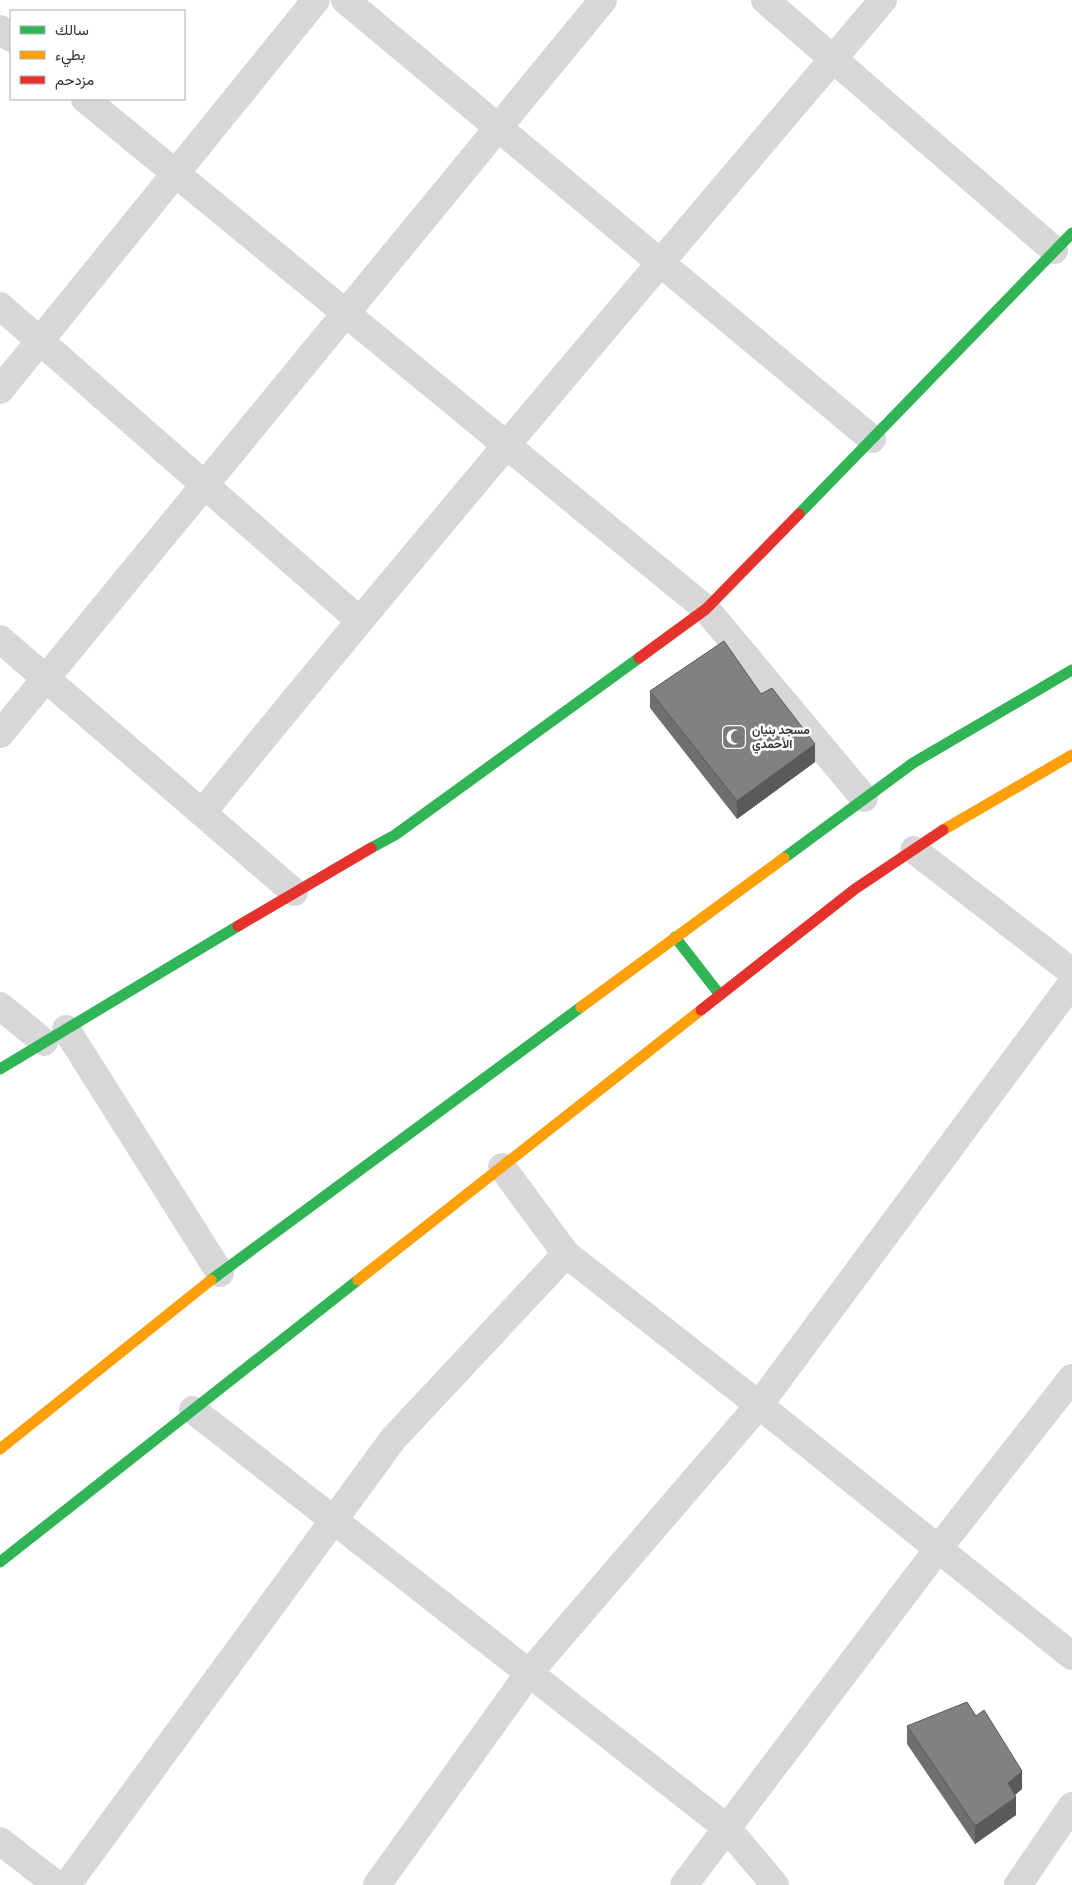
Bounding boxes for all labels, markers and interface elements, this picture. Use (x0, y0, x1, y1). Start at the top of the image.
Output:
legend (10, 10, 185, 100)
text: سالك (55, 20, 89, 40)
text: بطيء (55, 45, 85, 68)
text: مزدحم (55, 70, 94, 90)
place label: مسجد بنيان الأحمدي (752, 722, 810, 754)
mosque icon: مسجد بنيان الأحمدي (721, 724, 747, 750)

